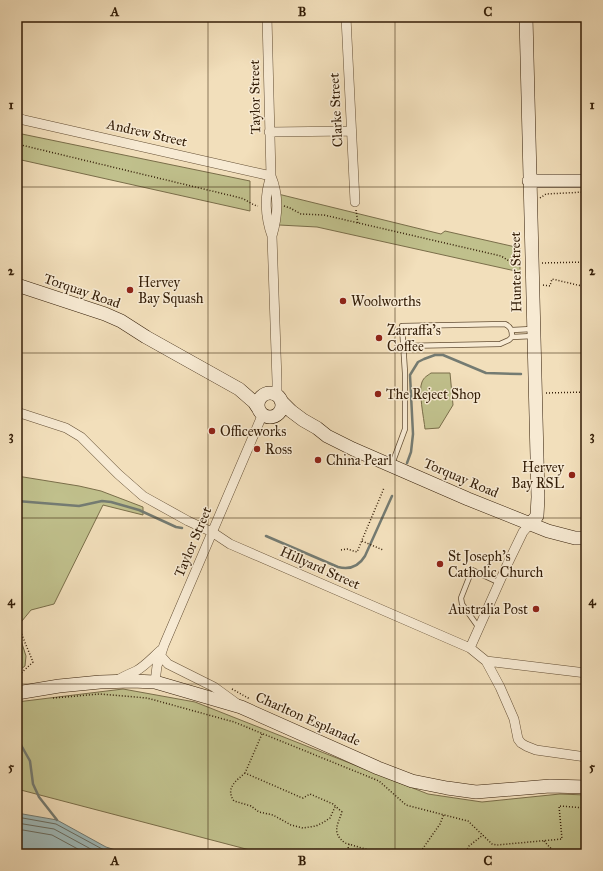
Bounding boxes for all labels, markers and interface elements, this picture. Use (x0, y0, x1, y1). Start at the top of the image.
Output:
text: A (110, 4, 120, 20)
text: B (298, 4, 307, 20)
text: C (484, 4, 493, 20)
street label: Taylor Street (246, 59, 264, 135)
street label: Clarke Street (326, 72, 346, 148)
text: 1 (8, 97, 14, 113)
text: 1 (589, 97, 595, 113)
street label: Andrew Street (104, 115, 189, 151)
street label: Hunter Street (507, 231, 525, 313)
text: 2 (8, 263, 15, 279)
text: 2 (589, 263, 596, 279)
street label: Torquay Road (41, 270, 123, 313)
place label: Hervey Bay Squash (138, 274, 204, 308)
marker: Hervey Bay Squash (125, 285, 135, 295)
place label: Woolworths (351, 293, 421, 310)
marker: Woolworths (338, 296, 348, 306)
place label: Zarraffa's Coffee (387, 322, 441, 355)
marker: Zarraffa's Coffee (374, 333, 384, 343)
place label: The Reject Shop (386, 386, 481, 403)
marker: The Reject Shop (373, 389, 383, 399)
place label: Officeworks (220, 423, 286, 440)
marker: Officeworks (207, 426, 217, 436)
text: 3 (8, 428, 14, 444)
text: 3 (589, 428, 595, 444)
place label: Ross (265, 441, 292, 458)
marker: Ross (252, 444, 262, 454)
place label: China Pearl (326, 452, 392, 469)
marker: China Pearl (313, 455, 323, 465)
street label: Torquay Road (420, 455, 501, 502)
place label: Hervey Bay RSL (511, 459, 565, 492)
marker: Hervey Bay RSL (567, 470, 577, 480)
street label: Taylor Street (171, 504, 215, 580)
street label: Hillyard Street (277, 543, 363, 593)
place label: St Joseph's Catholic Church (448, 548, 544, 581)
marker: St Joseph's Catholic Church (435, 559, 445, 569)
text: 4 (7, 593, 15, 609)
text: 4 (588, 593, 596, 609)
place label: Australia Post (448, 601, 528, 618)
marker: Australia Post (531, 604, 541, 614)
street label: Charlton Esplanade (253, 688, 363, 750)
text: 5 (8, 759, 15, 775)
text: 5 (589, 759, 596, 775)
text: A (110, 853, 120, 869)
text: B (298, 853, 307, 869)
text: C (484, 853, 493, 869)

